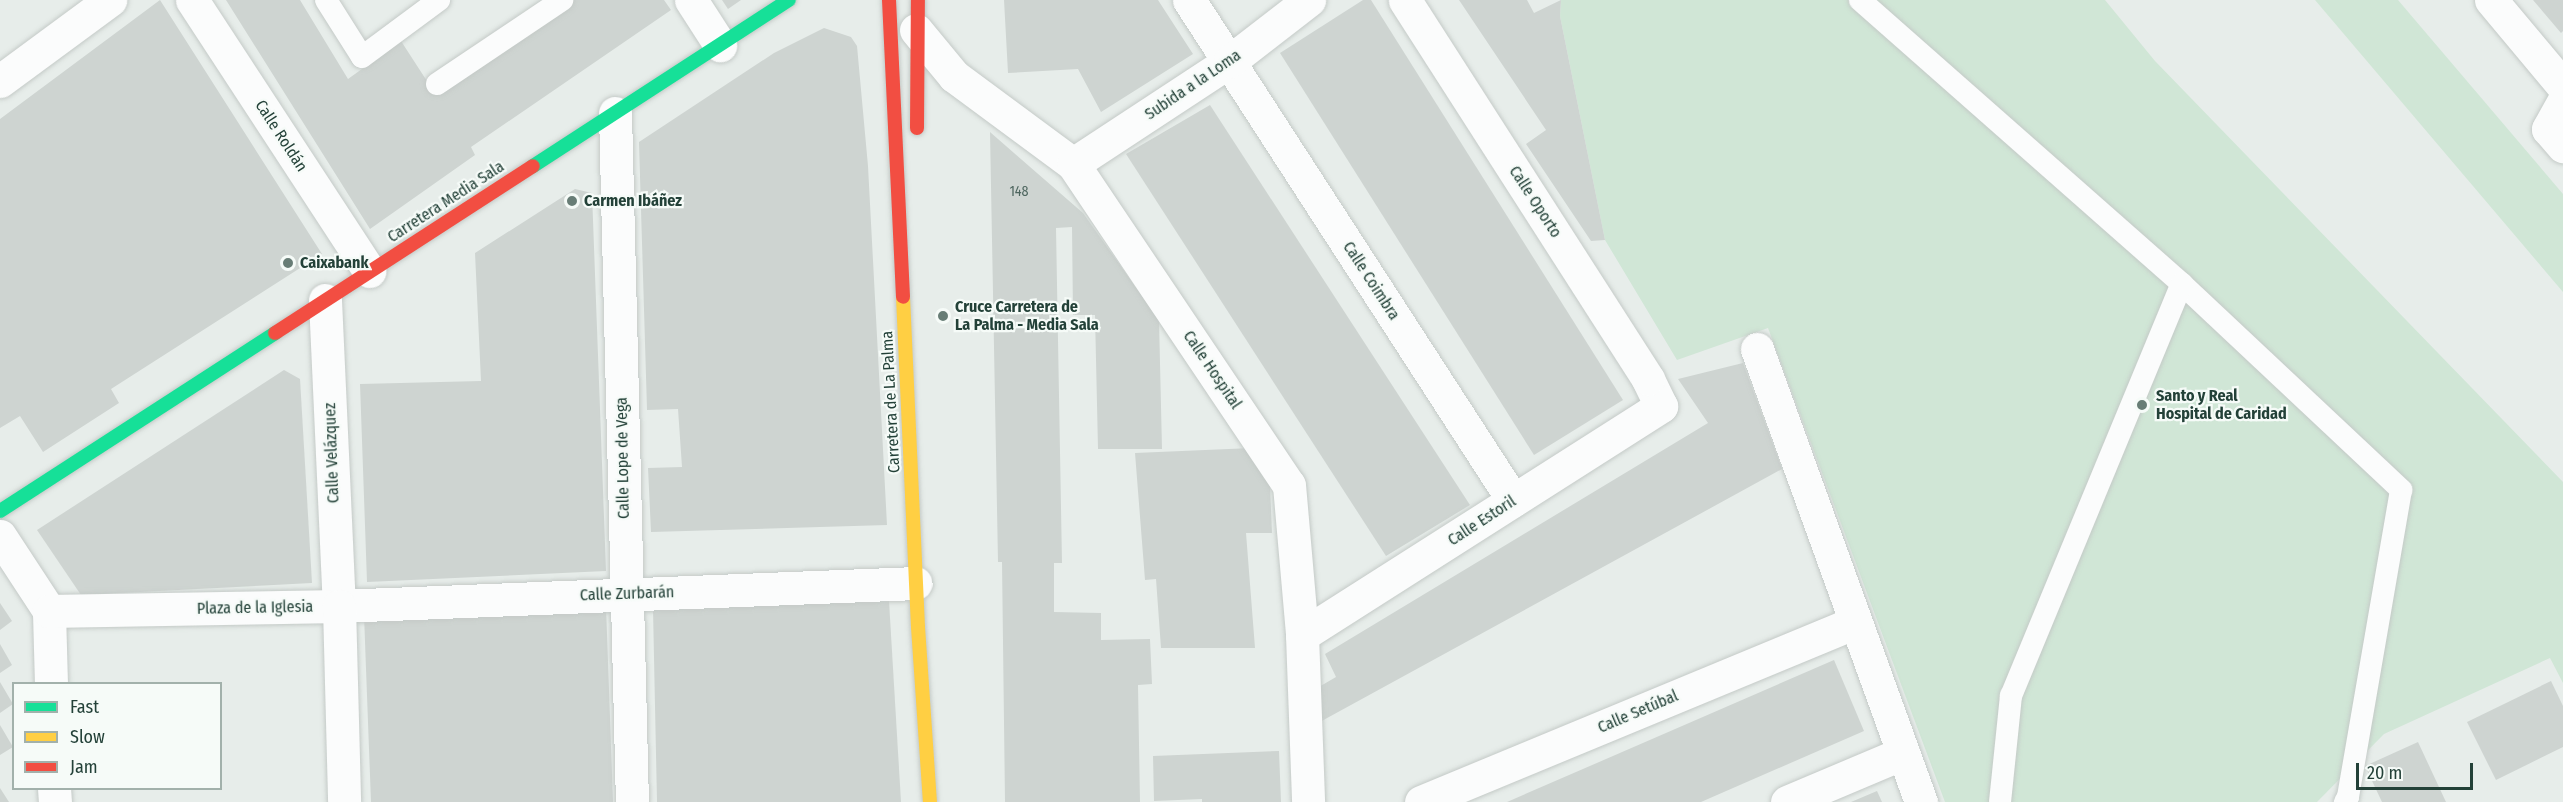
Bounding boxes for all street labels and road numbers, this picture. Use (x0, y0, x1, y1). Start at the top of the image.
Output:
street label: Subida a la Loma (1141, 46, 1245, 124)
street label: Calle Roldán (251, 97, 311, 175)
street label: Carretera Media Sala (384, 157, 508, 247)
street label: Calle Oporto (1505, 163, 1565, 241)
street label: Calle Coimbra (1339, 238, 1403, 324)
street label: Calle Hospital (1179, 327, 1245, 413)
street label: Carretera de La Palma (878, 330, 904, 474)
street label: Calle Lope de Vega (612, 397, 634, 519)
street label: Calle Velázquez (321, 402, 343, 504)
street label: Calle Estoril (1444, 492, 1520, 550)
street label: Calle Zurbarán (579, 583, 675, 605)
street label: Plaza de la Iglesia (197, 597, 313, 619)
street label: Calle Setúbal (1595, 686, 1681, 738)

